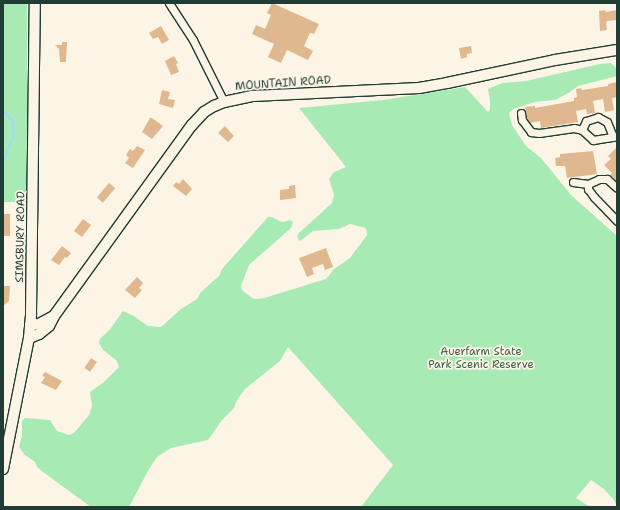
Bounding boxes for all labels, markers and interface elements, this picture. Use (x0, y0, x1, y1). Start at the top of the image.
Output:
street label: MOUNTAIN ROAD (235, 74, 331, 94)
street label: SIMSBURY ROAD (14, 191, 28, 283)
park label: Auerfarm State Park Scenic Reserve (428, 346, 534, 372)

